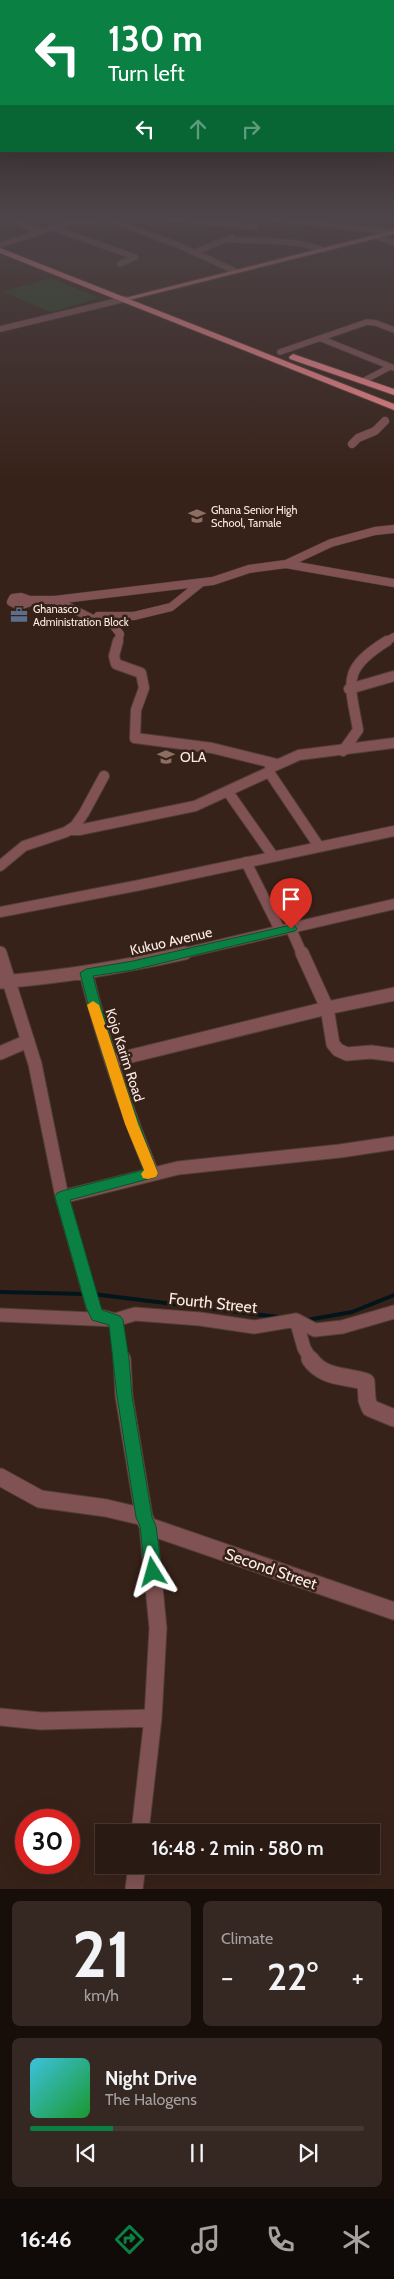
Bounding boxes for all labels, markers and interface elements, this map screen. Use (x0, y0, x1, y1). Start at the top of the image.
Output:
text: 130 m (108, 17, 203, 60)
icon: left (25, 20, 90, 85)
text: Turn left (108, 60, 185, 87)
icon: left (131, 115, 159, 143)
icon: ahead (184, 115, 212, 143)
icon: right (237, 115, 265, 143)
place label: Ghana Senior High School, Tamale (211, 503, 297, 530)
school or university icon: Ghana Senior High School, Tamale (187, 506, 207, 526)
place label: Ghanasco Administration Block (33, 602, 129, 629)
office icon: Ghanasco Administration Block (9, 605, 29, 625)
school or university icon: OLA (156, 747, 176, 767)
place label: OLA (180, 748, 207, 766)
pin (270, 878, 312, 929)
icon: arrive (277, 885, 305, 913)
street label: Kukuo Avenue (128, 923, 214, 959)
street label: Kojo Karim Road (101, 1006, 149, 1104)
street label: Fourth Street (168, 1289, 259, 1317)
street label: Second Street (223, 1544, 320, 1594)
position arrow (126, 1545, 178, 1597)
speed limit sign: 30 (15, 1809, 80, 1874)
text: 16:48 · 2 min · 580 m (151, 1837, 324, 1860)
text: 21 (72, 1914, 131, 1993)
text: Climate (221, 1929, 273, 1948)
text: 22° (267, 1953, 318, 2000)
text: − (221, 1960, 233, 1994)
text: + (352, 1960, 364, 1994)
text: km/h (84, 1986, 119, 2005)
text: Night Drive (105, 2067, 197, 2090)
text: The Halogens (105, 2090, 197, 2109)
icon: previous (72, 2139, 100, 2167)
icon: pause (183, 2139, 211, 2167)
icon: next (294, 2139, 322, 2167)
icon: directions (112, 2222, 147, 2257)
icon: music (188, 2222, 223, 2257)
icon: phone (263, 2222, 298, 2257)
icon: climate (339, 2222, 374, 2257)
text: 16:46 (20, 2226, 72, 2253)

